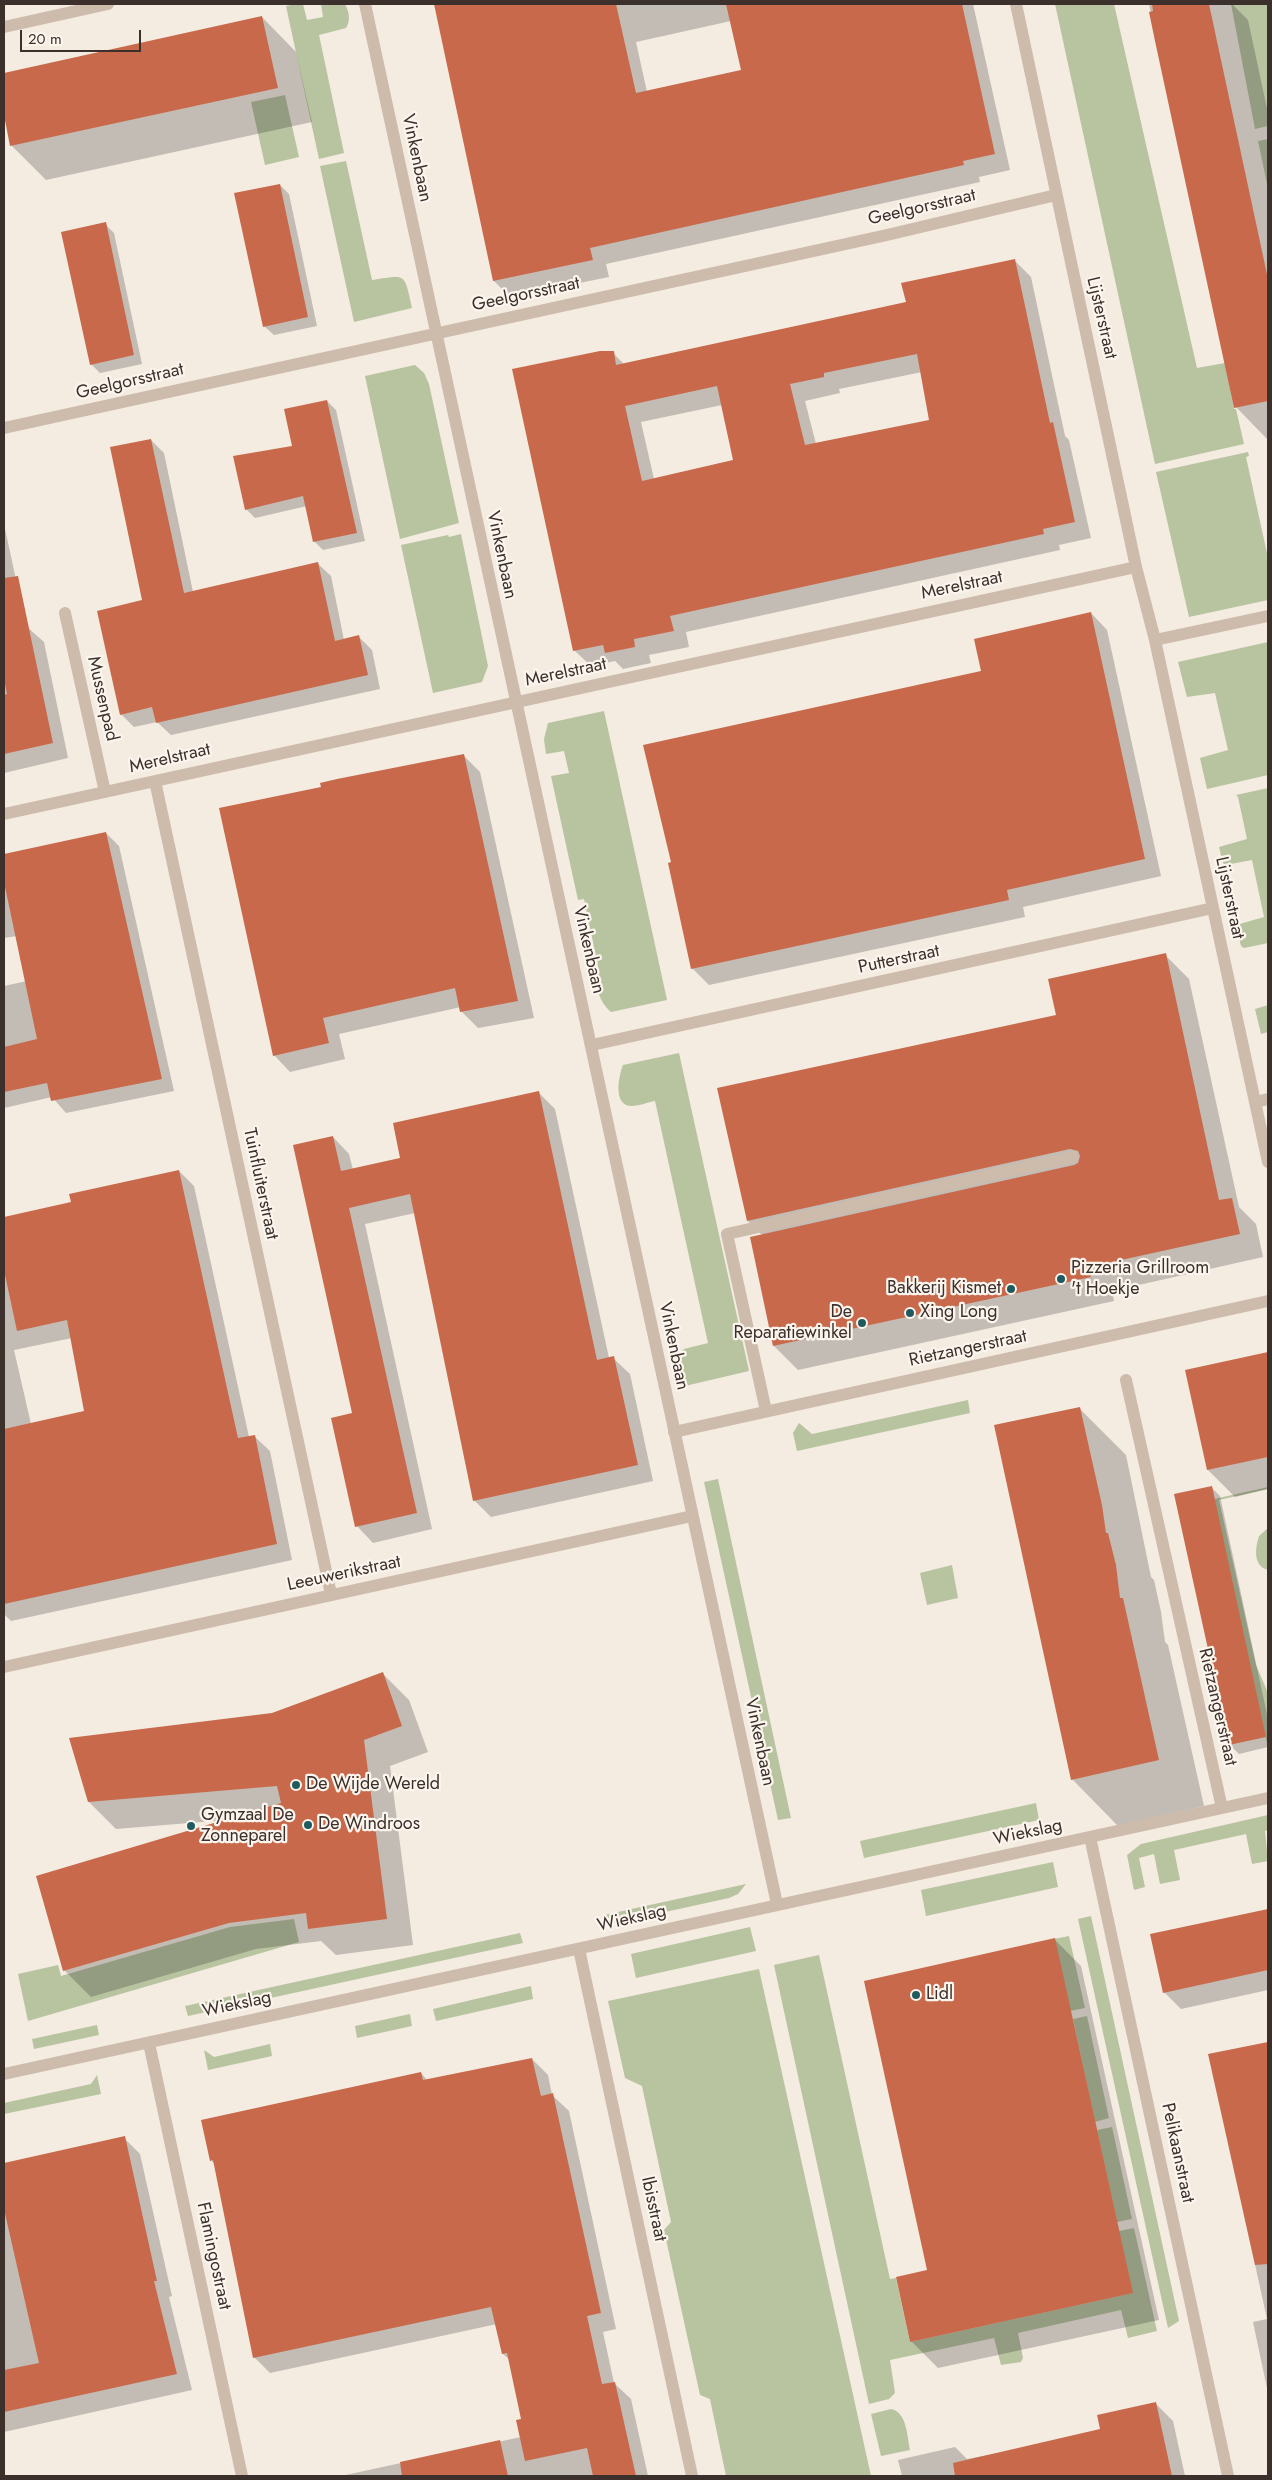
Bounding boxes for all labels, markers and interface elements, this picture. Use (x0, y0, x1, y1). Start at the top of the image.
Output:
scale bar (22, 20, 144, 52)
text: 20 m (28, 28, 62, 50)
street label: Vinkenbaan (396, 112, 436, 204)
street label: Geelgorsstraat (866, 185, 978, 231)
street label: Geelgorsstraat (470, 273, 582, 317)
street label: Lijsterstraat (1081, 275, 1121, 361)
street label: Geelgorsstraat (74, 359, 186, 405)
street label: Vinkenbaan (481, 509, 521, 601)
street label: Merelstraat (919, 567, 1005, 605)
street label: Mussenpad (82, 654, 122, 744)
street label: Merelstraat (523, 654, 609, 692)
street label: Merelstraat (127, 739, 213, 779)
street label: Lijsterstraat (1210, 855, 1248, 941)
street label: Vinkenbaan (567, 904, 609, 996)
street label: Putterstraat (856, 941, 942, 979)
street label: Tuinfluiterstraat (238, 1126, 282, 1242)
place label: Pizzeria Grillroom 't Hoekje (1071, 1258, 1209, 1300)
marker: Pizzeria Grillroom 't Hoekje (1055, 1273, 1067, 1285)
place label: Bakkerij Kismet (887, 1278, 1001, 1300)
marker: Bakkerij Kismet (1005, 1283, 1017, 1295)
street label: Vinkenbaan (653, 1300, 693, 1392)
place label: De Reparatiewinkel (733, 1302, 852, 1345)
place label: Xing Long (920, 1302, 997, 1324)
marker: Xing Long (904, 1307, 916, 1319)
marker: De Reparatiewinkel (856, 1317, 868, 1329)
street label: Rietzangerstraat (907, 1326, 1029, 1372)
street label: Leeuwerikstraat (285, 1551, 403, 1597)
street label: Rietzangerstraat (1193, 1646, 1241, 1768)
street label: Vinkenbaan (739, 1696, 779, 1788)
place label: De Wijde Wereld (306, 1774, 440, 1796)
marker: De Wijde Wereld (290, 1779, 302, 1791)
place label: Gymzaal De Zonneparel (201, 1805, 294, 1848)
place label: De Windroos (318, 1814, 420, 1836)
street label: Wiekslag (992, 1815, 1064, 1851)
marker: De Windroos (302, 1819, 314, 1831)
marker: Gymzaal De Zonneparel (185, 1820, 197, 1832)
street label: Wiekslag (595, 1901, 669, 1937)
place label: Lidl (926, 1984, 953, 2006)
street label: Wiekslag (201, 1987, 273, 2023)
marker: Lidl (910, 1989, 922, 2001)
street label: Pelikaanstraat (1156, 2101, 1198, 2205)
street label: Ibisstraat (636, 2174, 670, 2244)
street label: Flamingostraat (191, 2200, 235, 2312)

